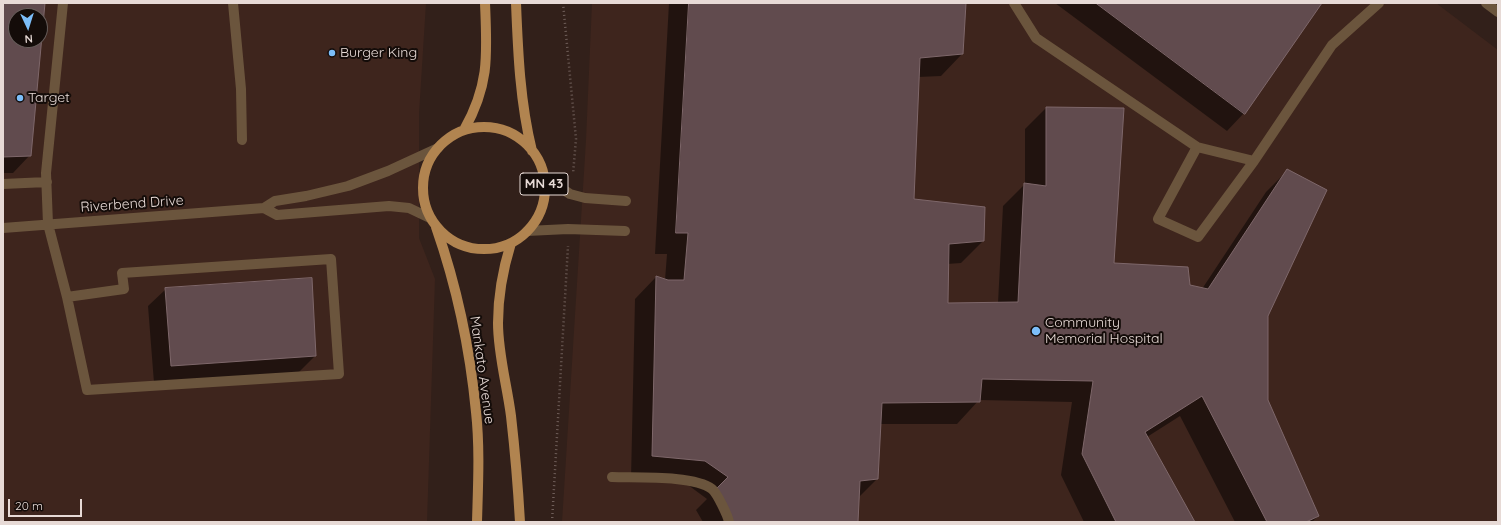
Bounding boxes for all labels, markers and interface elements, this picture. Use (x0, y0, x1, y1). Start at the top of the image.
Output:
north arrow (8, 8, 48, 48)
text: N (24, 32, 33, 46)
place label: Burger King (340, 45, 417, 61)
marker: Burger King (327, 48, 337, 58)
place label: Target (28, 90, 70, 106)
marker: Target (15, 93, 25, 103)
road number: MN 43 (520, 173, 568, 195)
street label: Riverbend Drive (80, 192, 184, 216)
street label: Mankato Avenue (466, 315, 498, 425)
place label: Community Memorial Hospital (1045, 315, 1163, 348)
marker: Community Memorial Hospital (1030, 325, 1042, 337)
scale bar (10, 491, 84, 517)
text: 20 m (15, 498, 43, 513)

